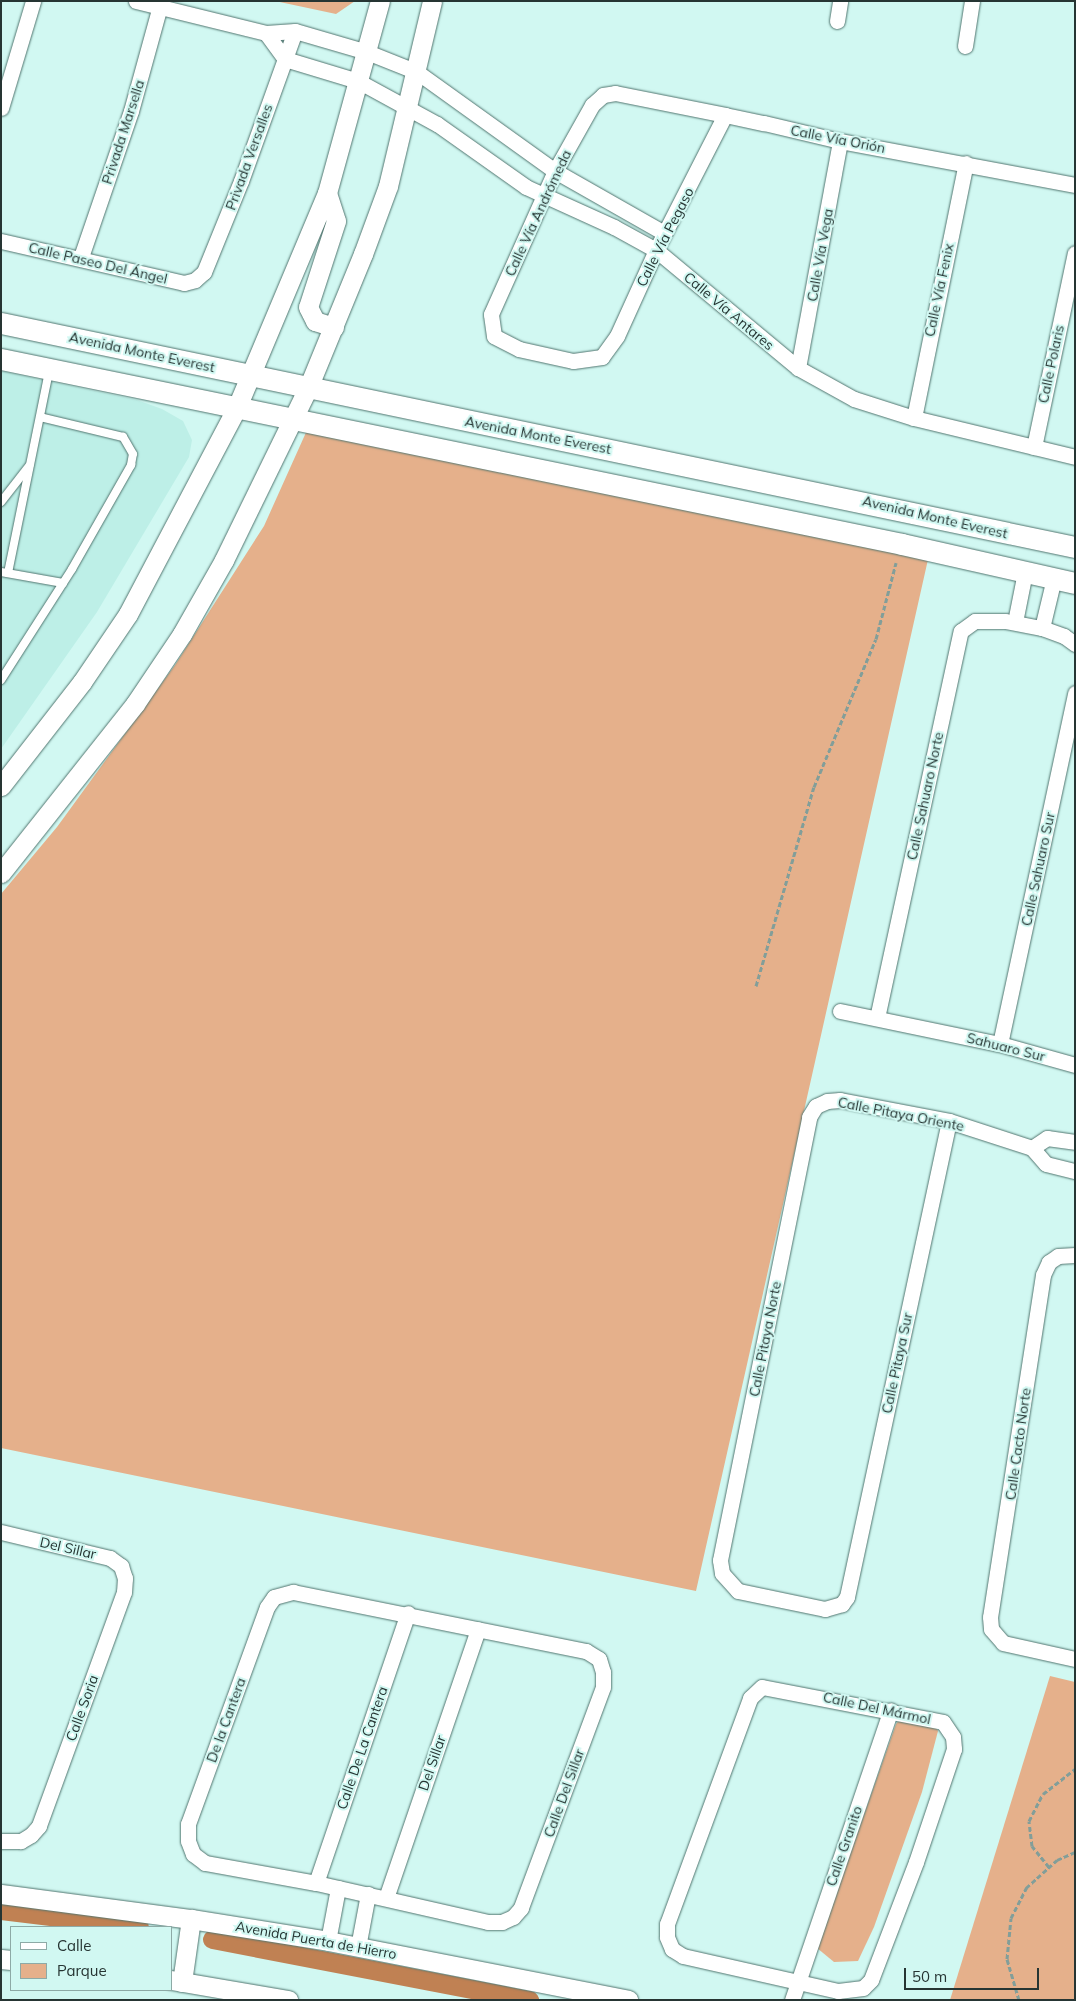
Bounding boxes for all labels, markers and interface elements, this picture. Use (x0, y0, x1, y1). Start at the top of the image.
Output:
street label: Privada Marsella (98, 78, 148, 186)
street label: Privada Versalles (222, 102, 276, 212)
street label: Calle Vía Orión (789, 122, 887, 156)
street label: Calle Vía Andrómeda (501, 147, 575, 279)
street label: Calle Vía Pegaso (633, 185, 697, 289)
street label: Calle Vía Vega (804, 207, 836, 303)
street label: Calle Paseo Del Ángel (27, 239, 169, 287)
street label: Calle Vía Fenix (921, 242, 957, 338)
street label: Calle Vía Antares (681, 269, 777, 353)
street label: Calle Polaris (1035, 323, 1067, 405)
street label: Avenida Monte Everest (68, 328, 216, 376)
street label: Avenida Monte Everest (463, 413, 613, 457)
street label: Avenida Monte Everest (861, 492, 1009, 542)
street label: Calle Sahuaro Norte (903, 730, 947, 862)
street label: Calle Sahuaro Sur (1018, 811, 1058, 927)
street label: Sahuaro Sur (965, 1029, 1047, 1065)
street label: Calle Pitaya Oriente (836, 1094, 966, 1134)
street label: Calle Pitaya Norte (746, 1280, 784, 1398)
street label: Calle Pitaya Sur (878, 1311, 916, 1415)
street label: Calle Cacto Norte (1002, 1387, 1034, 1501)
street label: Del Sillar (38, 1533, 98, 1563)
street label: Calle Soria (62, 1673, 102, 1743)
street label: De la Cantera (203, 1675, 249, 1765)
street label: Calle De La Cantera (333, 1684, 391, 1812)
street label: Calle Del Mármol (822, 1688, 932, 1728)
street label: Del Sillar (415, 1733, 449, 1793)
street label: Calle Del Sillar (540, 1746, 588, 1840)
street label: Calle Granito (822, 1804, 866, 1888)
street label: Avenida Puerta de Hierro (234, 1918, 398, 1962)
legend (10, 1926, 172, 1991)
text: Calle (57, 1936, 91, 1955)
scale bar (906, 1958, 1041, 1990)
text: Parque (57, 1961, 107, 1980)
text: 50 m (912, 1967, 947, 1986)

